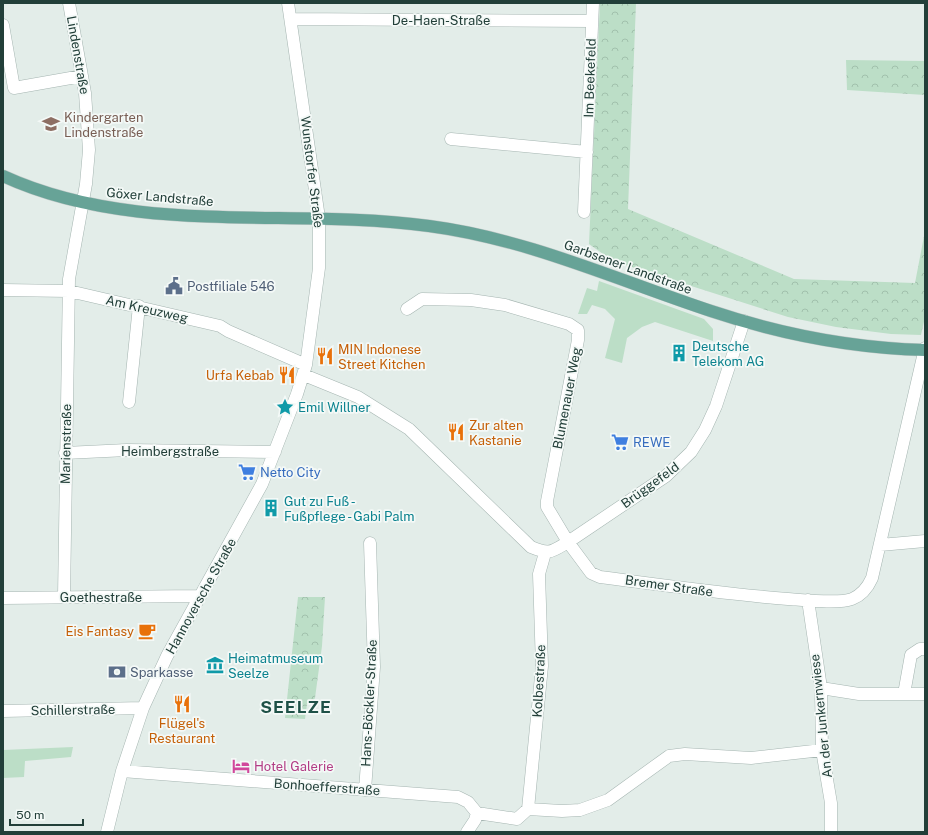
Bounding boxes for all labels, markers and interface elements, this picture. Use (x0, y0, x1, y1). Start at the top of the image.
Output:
street label: De-Haen-Straße (392, 13, 490, 28)
street label: Lindenstraße (64, 15, 92, 95)
street label: Im Beekefeld (581, 38, 599, 118)
place label: Kindergarten Lindenstraße (64, 110, 143, 140)
school or university icon: Kindergarten Lindenstraße (41, 114, 61, 134)
street label: Wunstorfer Straße (298, 115, 326, 229)
street label: Göxer Landstraße (106, 185, 214, 209)
street label: Garbsener Landstraße (562, 237, 694, 297)
public building icon: Postfiliale 546 (164, 276, 184, 296)
place label: Postfiliale 546 (187, 279, 275, 294)
street label: Am Kreuzweg (104, 292, 190, 326)
place label: Deutsche Telekom AG (692, 339, 764, 369)
place label: MIN Indonese Street Kitchen (338, 342, 425, 372)
building icon: Deutsche Telekom AG (669, 343, 689, 363)
restaurant icon: MIN Indonese Street Kitchen (315, 346, 335, 366)
street label: Blumenauer Weg (550, 346, 584, 450)
restaurant icon: Urfa Kebab (277, 365, 297, 385)
place label: Urfa Kebab (206, 368, 274, 383)
place icon: Emil Willner (275, 397, 295, 417)
place label: Emil Willner (298, 400, 371, 415)
street label: Marienstraße (58, 404, 74, 484)
place label: Zur alten Kastanie (469, 418, 524, 448)
restaurant icon: Zur alten Kastanie (446, 422, 466, 442)
supermarket icon: REWE (610, 432, 630, 452)
place label: REWE (633, 435, 670, 450)
street label: Heimbergstraße (121, 444, 219, 459)
street label: Brüggefeld (618, 459, 682, 511)
supermarket icon: Netto City (237, 462, 257, 482)
place label: Netto City (260, 465, 321, 480)
place label: Gut zu Fuß - Fußpflege - Gabi Palm (284, 494, 415, 524)
building icon: Gut zu Fuß - Fußpflege - Gabi Palm (261, 498, 281, 518)
street label: Hannoversche Straße (163, 535, 239, 657)
street label: Bremer Straße (624, 572, 714, 600)
street label: Goethestraße (60, 590, 142, 605)
cafe icon: Eis Fantasy (137, 621, 157, 641)
place label: Eis Fantasy (66, 624, 134, 639)
street label: Hans-Böckler-Straße (358, 639, 380, 767)
street label: Kolbestraße (530, 644, 548, 718)
place label: Heimatmuseum Seelze (228, 651, 323, 681)
street label: An der Junkernwiese (807, 653, 835, 779)
museum icon: Heimatmuseum Seelze (205, 655, 225, 675)
bank icon: Sparkasse (107, 662, 127, 682)
place label: Sparkasse (130, 665, 193, 680)
restaurant icon: Flügel's Restaurant (172, 694, 192, 714)
district label: SEELZE (260, 697, 332, 717)
street label: Schillerstraße (30, 702, 116, 718)
place label: Flügel's Restaurant (149, 716, 215, 746)
hotel icon: Hotel Galerie (231, 756, 251, 776)
place label: Hotel Galerie (254, 759, 334, 774)
street label: Bonhoefferstraße (273, 776, 381, 798)
scale bar (10, 801, 83, 827)
text: 50 m (16, 808, 44, 822)

